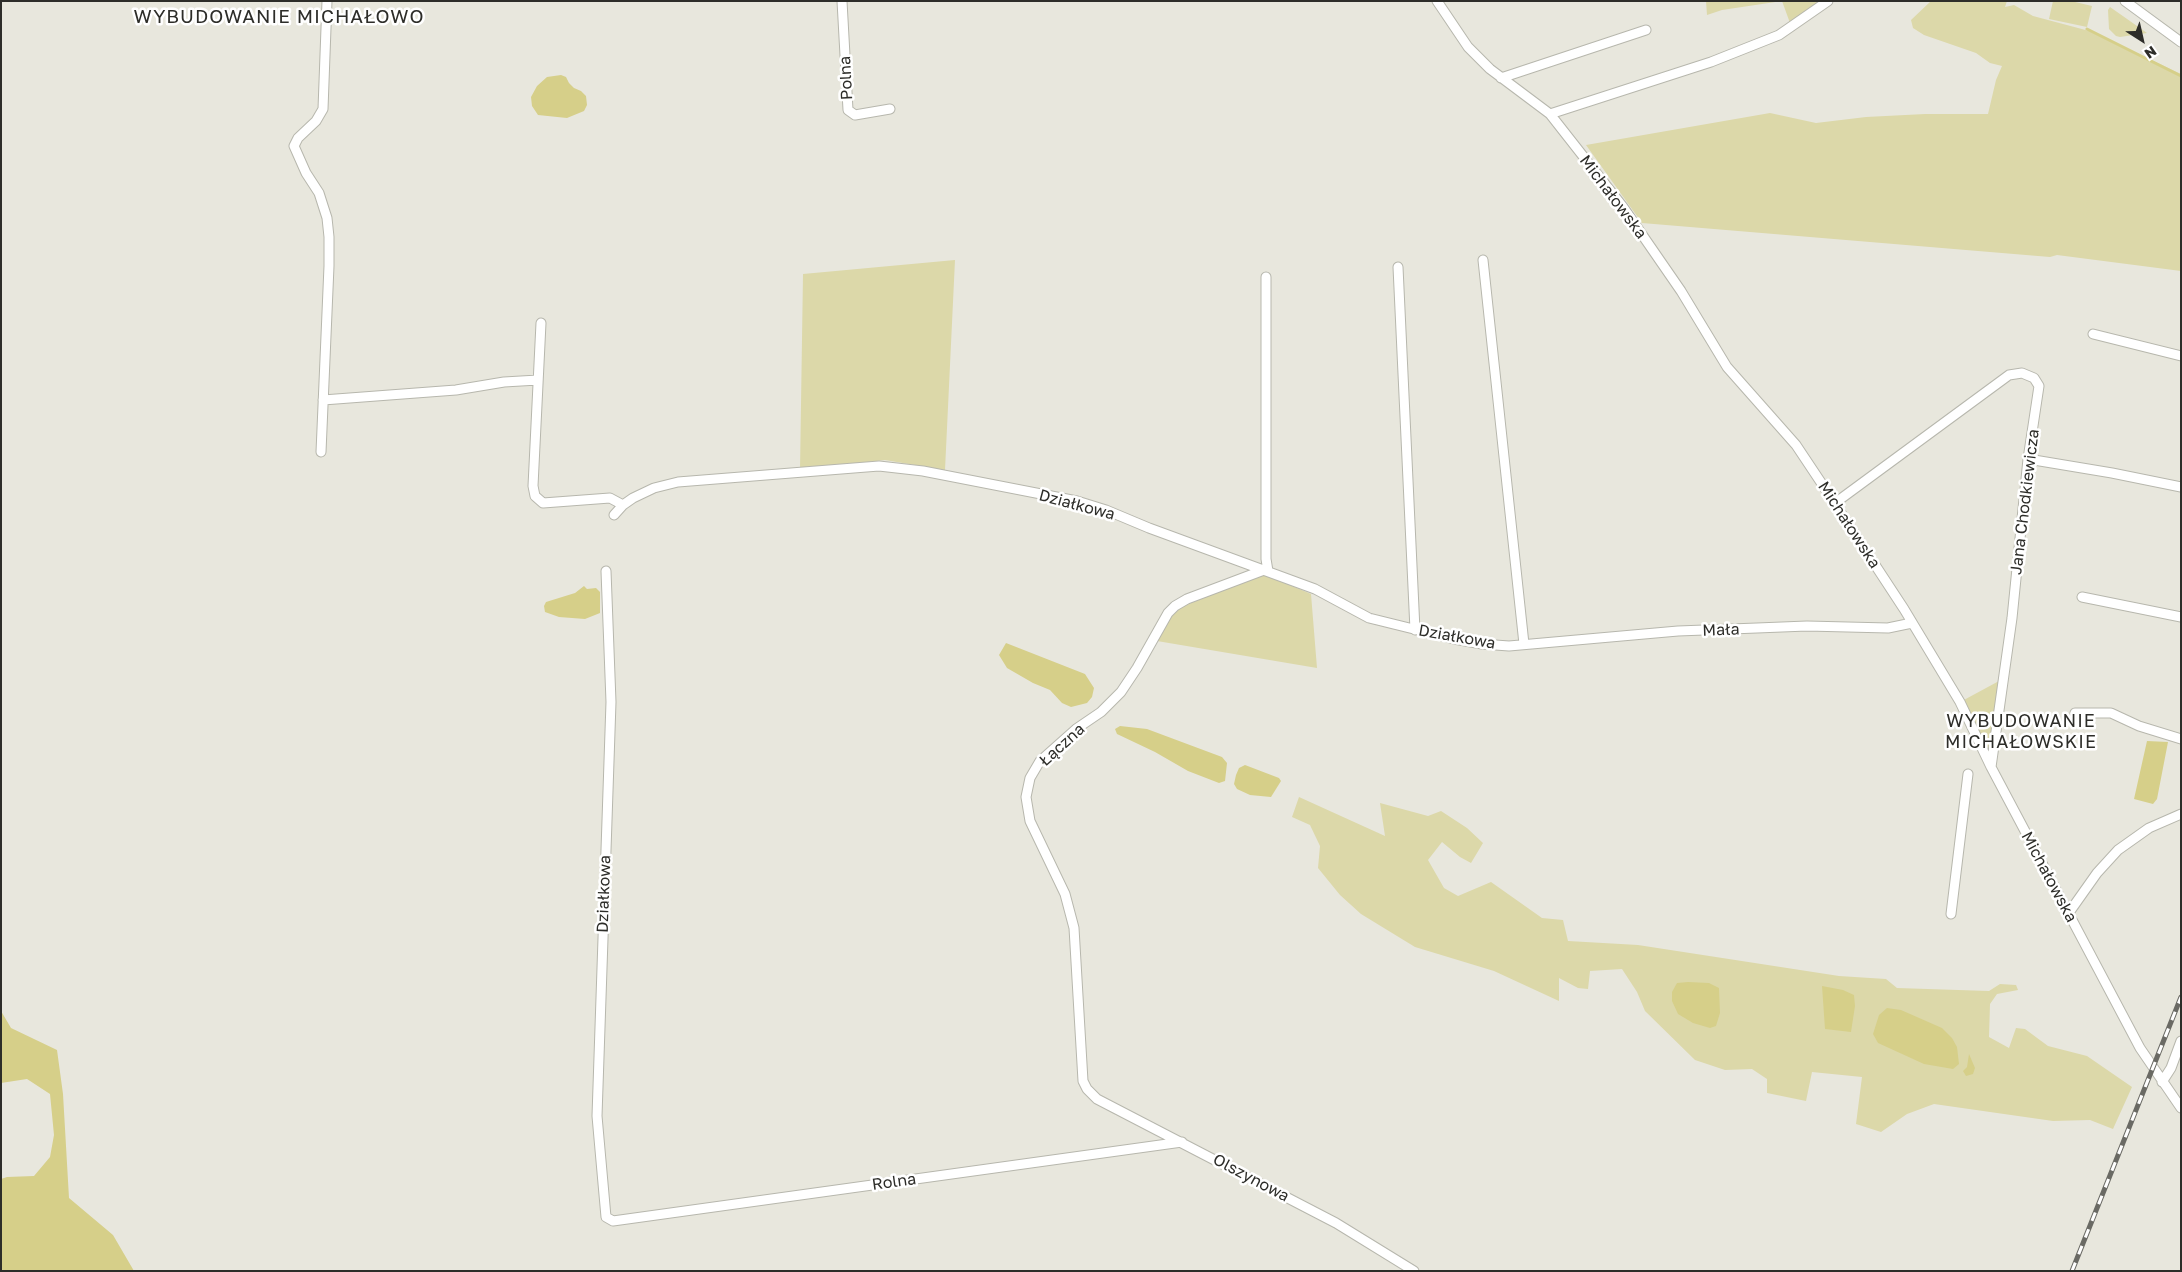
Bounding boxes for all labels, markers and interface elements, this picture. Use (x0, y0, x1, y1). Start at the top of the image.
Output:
district label: WYBUDOWANIE MICHAŁOWO (131, 6, 427, 28)
north arrow (2117, 15, 2167, 65)
text: N (2142, 43, 2160, 63)
street label: Polna (835, 56, 857, 100)
street label: Michałowska (1575, 151, 1651, 243)
street label: Jana Chodkiewicza (2007, 428, 2043, 576)
street label: Michałowska (1814, 478, 1884, 572)
street label: Działkowa (1037, 486, 1117, 524)
street label: Mała (1702, 620, 1740, 640)
street label: Działkowa (1417, 621, 1497, 653)
district label: WYBUDOWANIE MICHAŁOWSKIE (1944, 710, 2098, 752)
street label: Łączna (1035, 720, 1089, 770)
street label: Michałowska (2017, 828, 2081, 926)
street label: Działkowa (593, 855, 615, 933)
street label: Olszynowa (1210, 1150, 1292, 1206)
street label: Rolna (871, 1169, 917, 1195)

